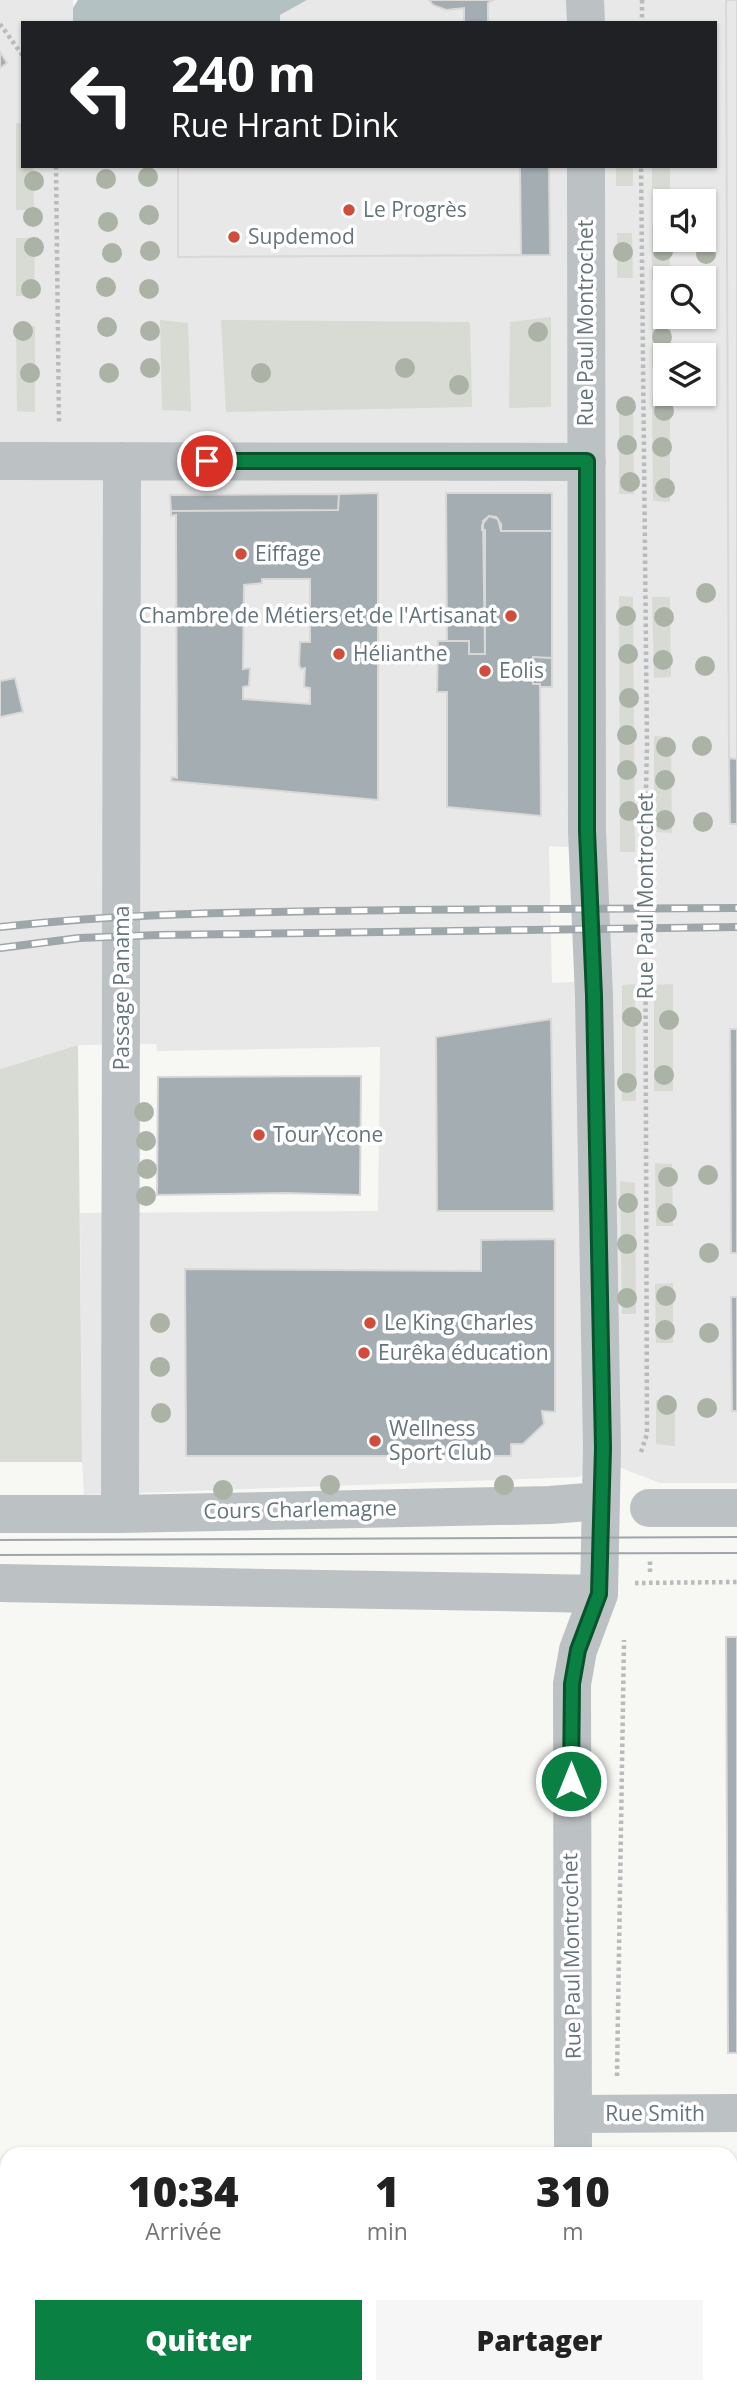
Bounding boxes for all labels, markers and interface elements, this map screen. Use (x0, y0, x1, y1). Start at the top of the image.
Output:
text: 240 m (171, 40, 316, 106)
icon: left (56, 49, 147, 140)
text: Rue Hrant Dink (171, 103, 398, 146)
map controls (653, 189, 716, 406)
button: sound (653, 189, 716, 252)
place label: Le Progrès (363, 195, 467, 223)
marker: Le Progrès (341, 202, 357, 218)
street label: Rue Paul Montrochet (571, 220, 599, 426)
place label: Supdemod (248, 222, 355, 250)
marker: Supdemod (226, 229, 242, 245)
button: search (653, 266, 716, 329)
button: layers (653, 343, 716, 406)
pin (177, 431, 237, 491)
icon: arrive (188, 442, 226, 480)
place label: Eiffage (255, 539, 321, 567)
marker: Eiffage (233, 546, 249, 562)
place label: Chambre de Métiers et de l'Artisanat (139, 601, 497, 629)
marker: Chambre de Métiers et de l'Artisanat (503, 608, 519, 624)
place label: Hélianthe (353, 639, 448, 667)
marker: Hélianthe (331, 646, 347, 662)
place label: Eolis (499, 656, 544, 684)
marker: Eolis (477, 663, 493, 679)
street label: Rue Paul Montrochet (631, 793, 659, 999)
street label: Passage Panama (107, 906, 135, 1070)
place label: Tour Ycone (273, 1120, 383, 1148)
marker: Tour Ycone (251, 1127, 267, 1143)
place label: Le King Charles (384, 1308, 534, 1336)
marker: Le King Charles (362, 1315, 378, 1331)
place label: Eurêka éducation (378, 1338, 549, 1366)
marker: Eurêka éducation (356, 1345, 372, 1361)
place label: Wellness Sport Club (389, 1414, 492, 1466)
marker: Wellness Sport Club (367, 1433, 383, 1449)
street label: Cours Charlemagne (203, 1493, 397, 1525)
position arrow (534, 1744, 608, 1818)
street label: Rue Paul Montrochet (555, 1853, 587, 2059)
street label: Rue Smith (605, 2099, 705, 2127)
text: 10:34 (128, 2162, 239, 2219)
text: 1 (375, 2162, 400, 2219)
text: 310 (536, 2162, 610, 2219)
text: Arrivée (145, 2215, 222, 2247)
text: min (367, 2215, 408, 2247)
text: m (562, 2215, 584, 2247)
button: Quitter (35, 2300, 362, 2380)
button: Partager (376, 2300, 703, 2380)

